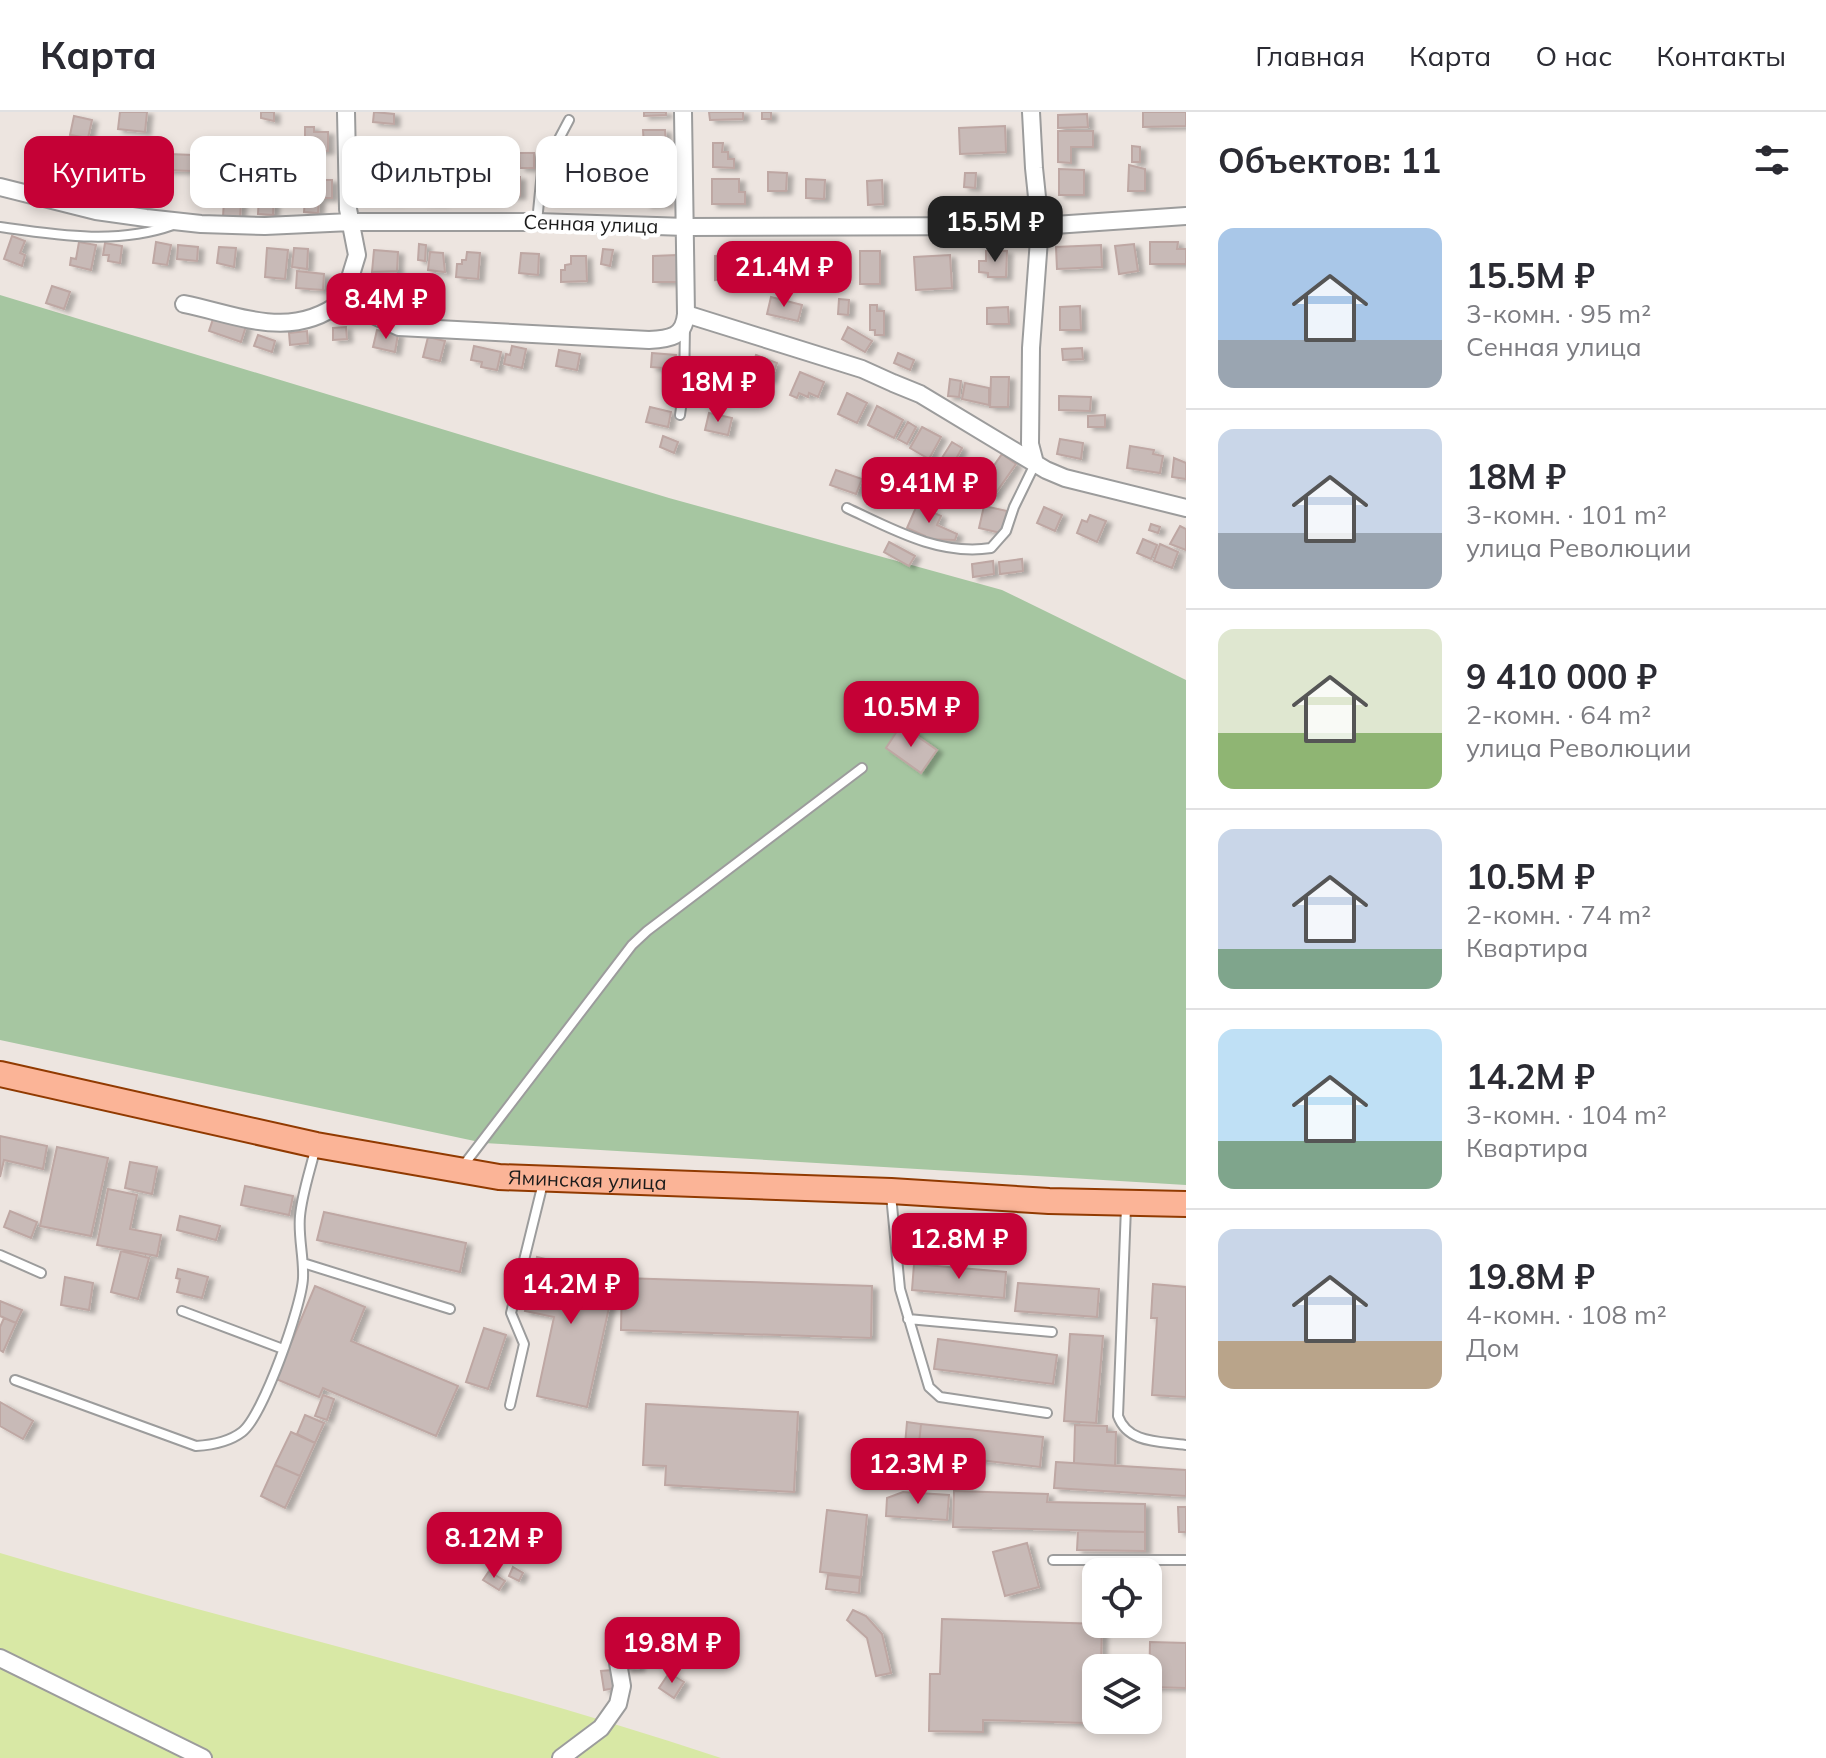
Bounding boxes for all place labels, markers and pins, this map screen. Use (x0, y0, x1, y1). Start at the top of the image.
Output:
pin: 15.5M ₽ (921, 196, 1069, 264)
pin: 21.4M ₽ (710, 241, 858, 309)
pin: 8.4M ₽ (321, 273, 451, 341)
pin: 18M ₽ (662, 356, 774, 424)
pin: 9.41M ₽ (855, 457, 1003, 525)
pin: 10.5M ₽ (837, 681, 985, 749)
pin: 12.8M ₽ (885, 1213, 1033, 1281)
pin: 14.2M ₽ (497, 1258, 645, 1326)
pin: 12.3M ₽ (844, 1438, 992, 1506)
pin: 8.12M ₽ (420, 1512, 568, 1580)
pin: 19.8M ₽ (598, 1617, 746, 1685)

